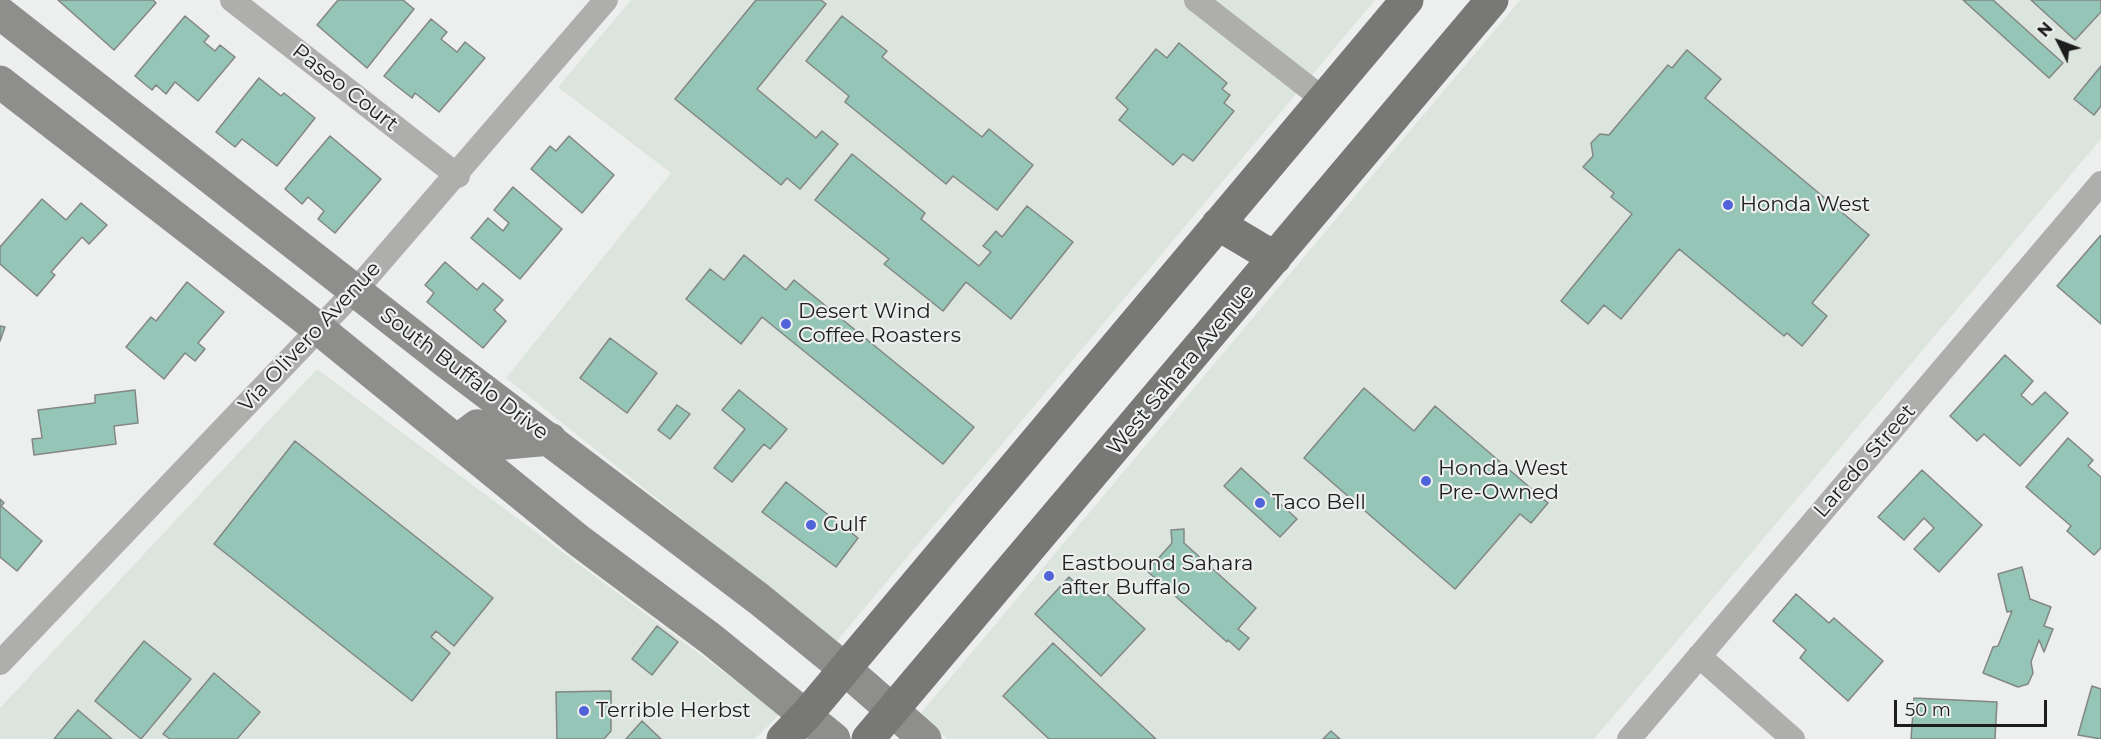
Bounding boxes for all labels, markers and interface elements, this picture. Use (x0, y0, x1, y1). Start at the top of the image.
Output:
north arrow (2029, 12, 2089, 72)
text: N (2034, 18, 2057, 41)
street label: Paseo Court (287, 39, 403, 137)
place label: Honda West (1740, 192, 1870, 218)
marker: Honda West (1721, 198, 1735, 212)
street label: Via Olivero Avenue (234, 257, 386, 417)
street label: West Sahara Avenue (1102, 279, 1260, 461)
place label: Desert Wind Coffee Roasters (798, 299, 961, 349)
street label: South Buffalo Drive (375, 303, 553, 445)
marker: Desert Wind Coffee Roasters (779, 317, 793, 331)
street label: Laredo Street (1809, 399, 1921, 523)
place label: Honda West Pre-Owned (1438, 456, 1568, 506)
marker: Honda West Pre-Owned (1419, 474, 1433, 488)
place label: Taco Bell (1272, 490, 1366, 516)
marker: Taco Bell (1253, 496, 1267, 510)
place label: Gulf (823, 512, 866, 538)
marker: Gulf (804, 518, 818, 532)
place label: Eastbound Sahara after Buffalo (1061, 551, 1253, 601)
marker: Eastbound Sahara after Buffalo (1042, 569, 1056, 583)
scale bar (1897, 688, 2050, 726)
place label: Terrible Herbst (596, 698, 751, 724)
text: 50 m (1905, 699, 1951, 721)
marker: Terrible Herbst (577, 704, 591, 718)

